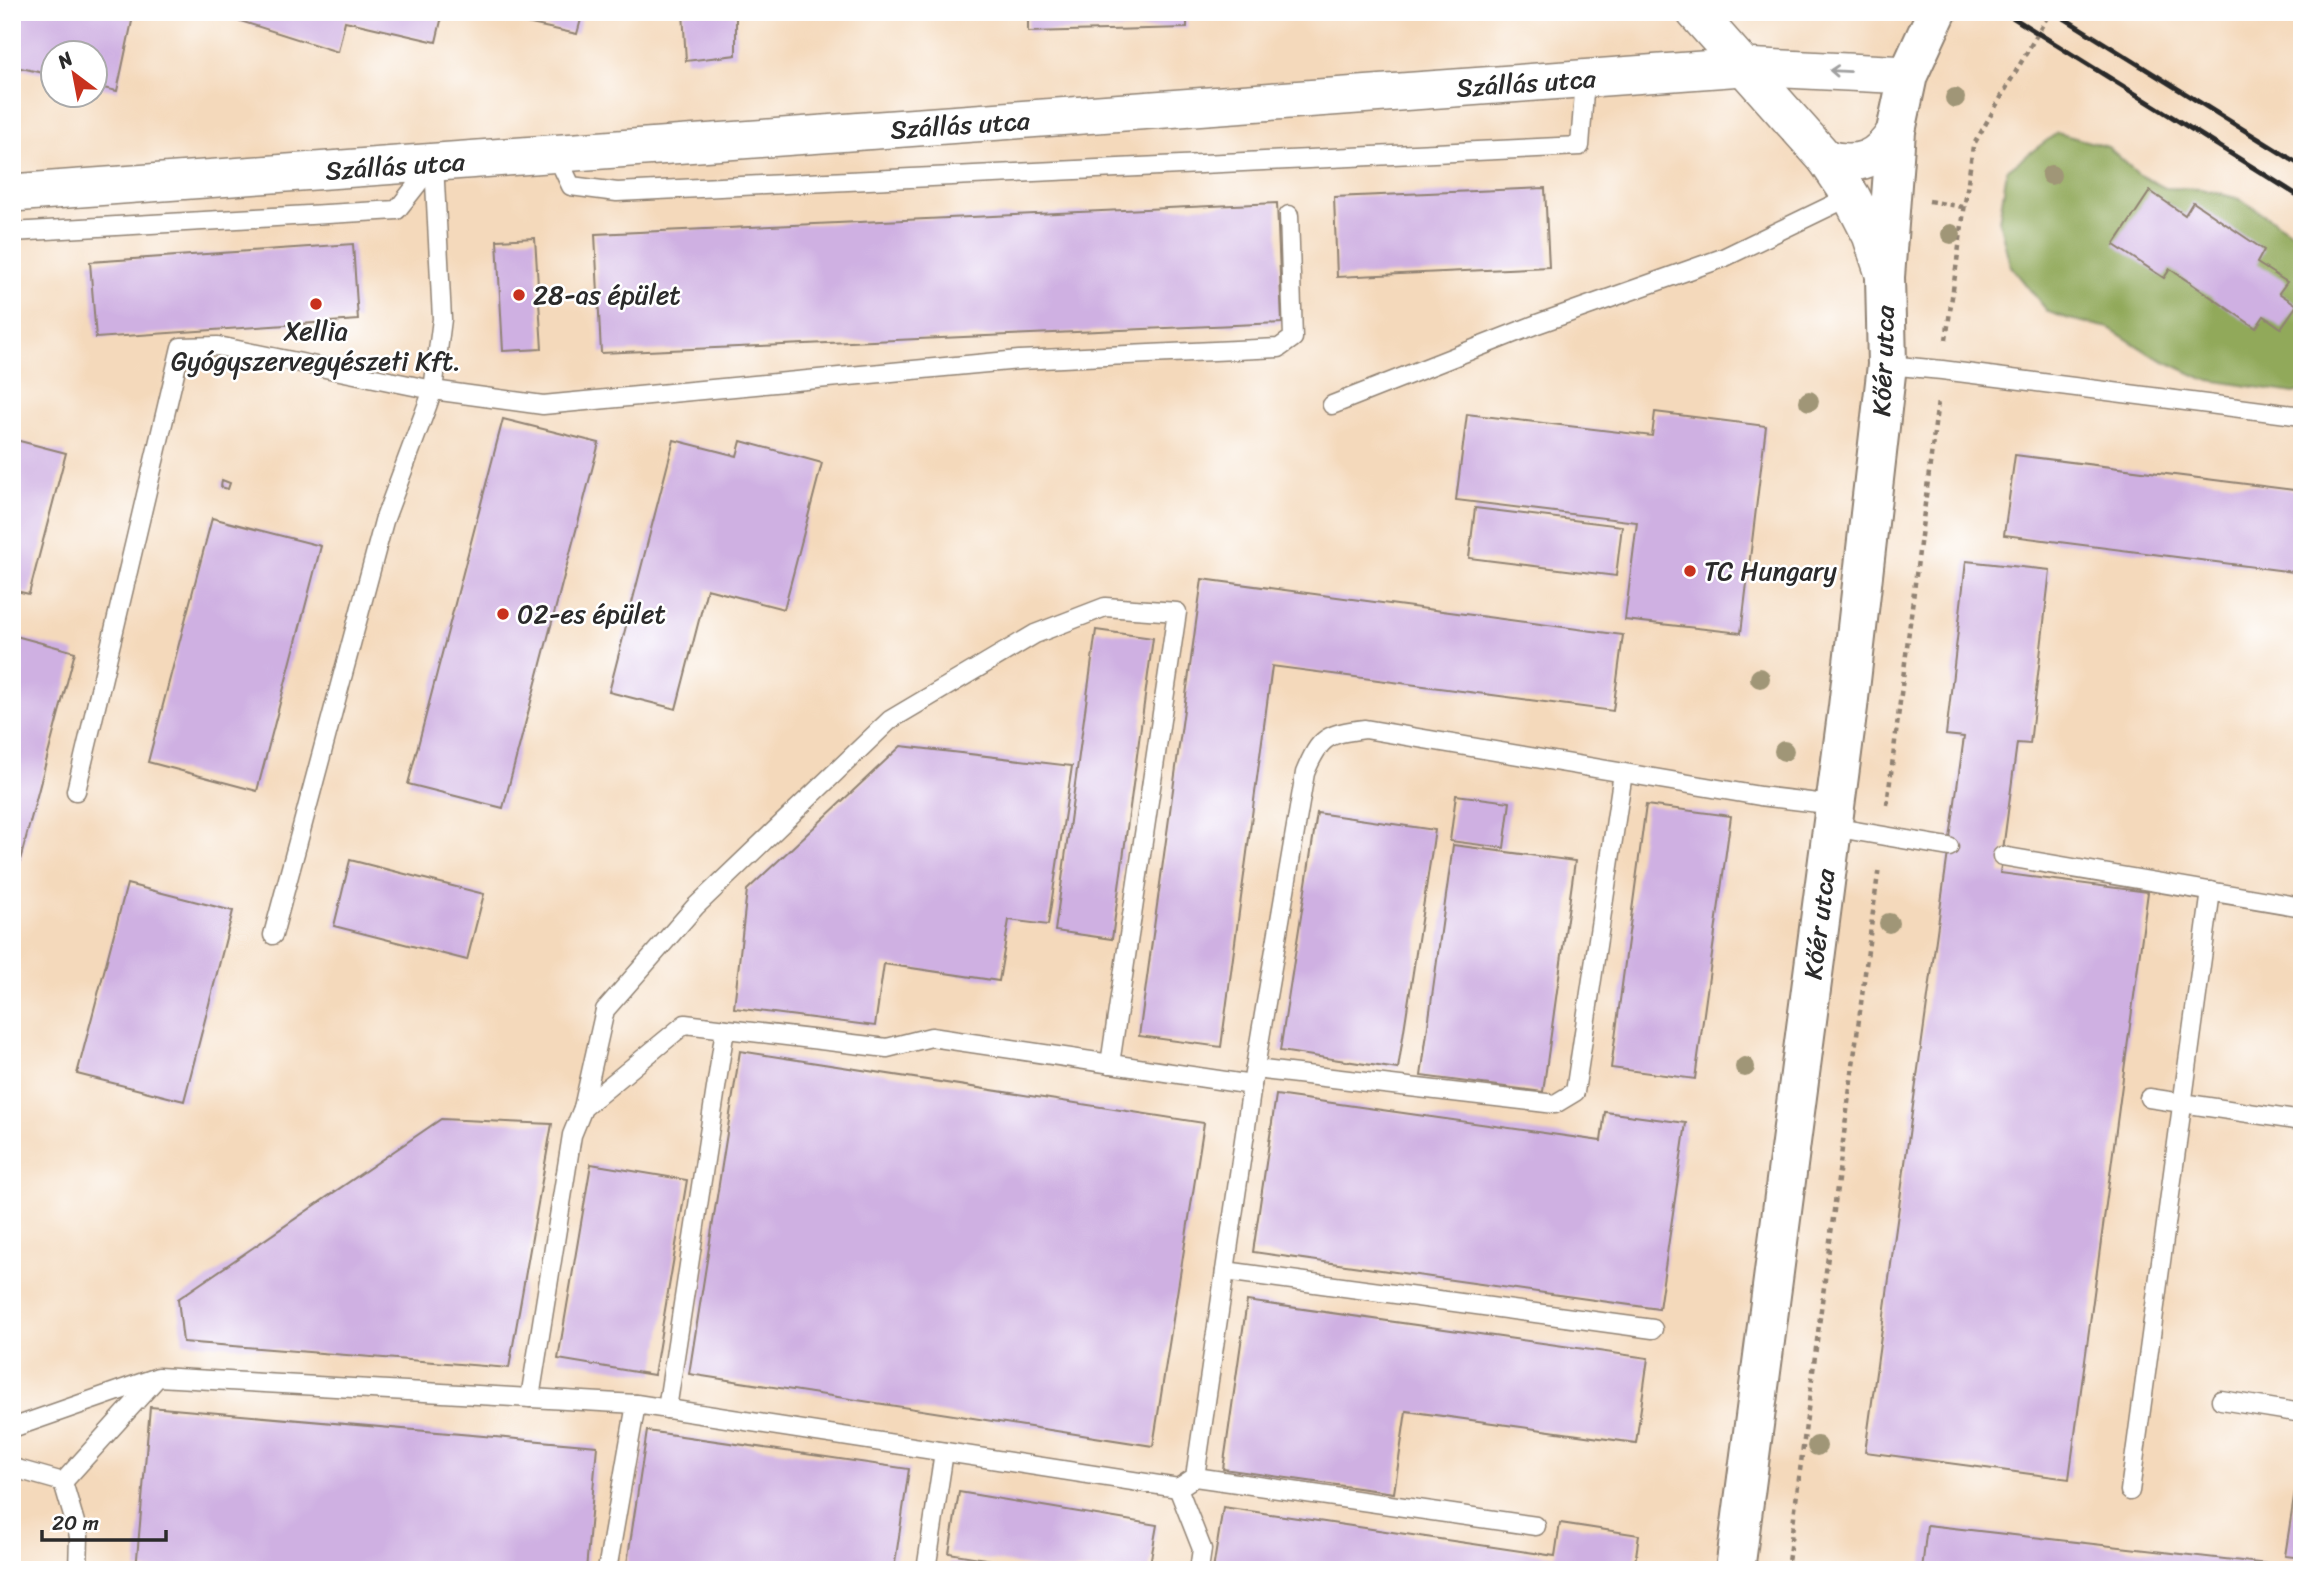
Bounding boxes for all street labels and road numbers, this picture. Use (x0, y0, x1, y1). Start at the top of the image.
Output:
street label: Szállás utca (1455, 55, 1598, 111)
street label: Szállás utca (889, 97, 1032, 153)
street label: Szállás utca (324, 138, 467, 194)
street label: Kőér utca (1858, 304, 1908, 417)
street label: Kőér utca (1789, 865, 1849, 982)

